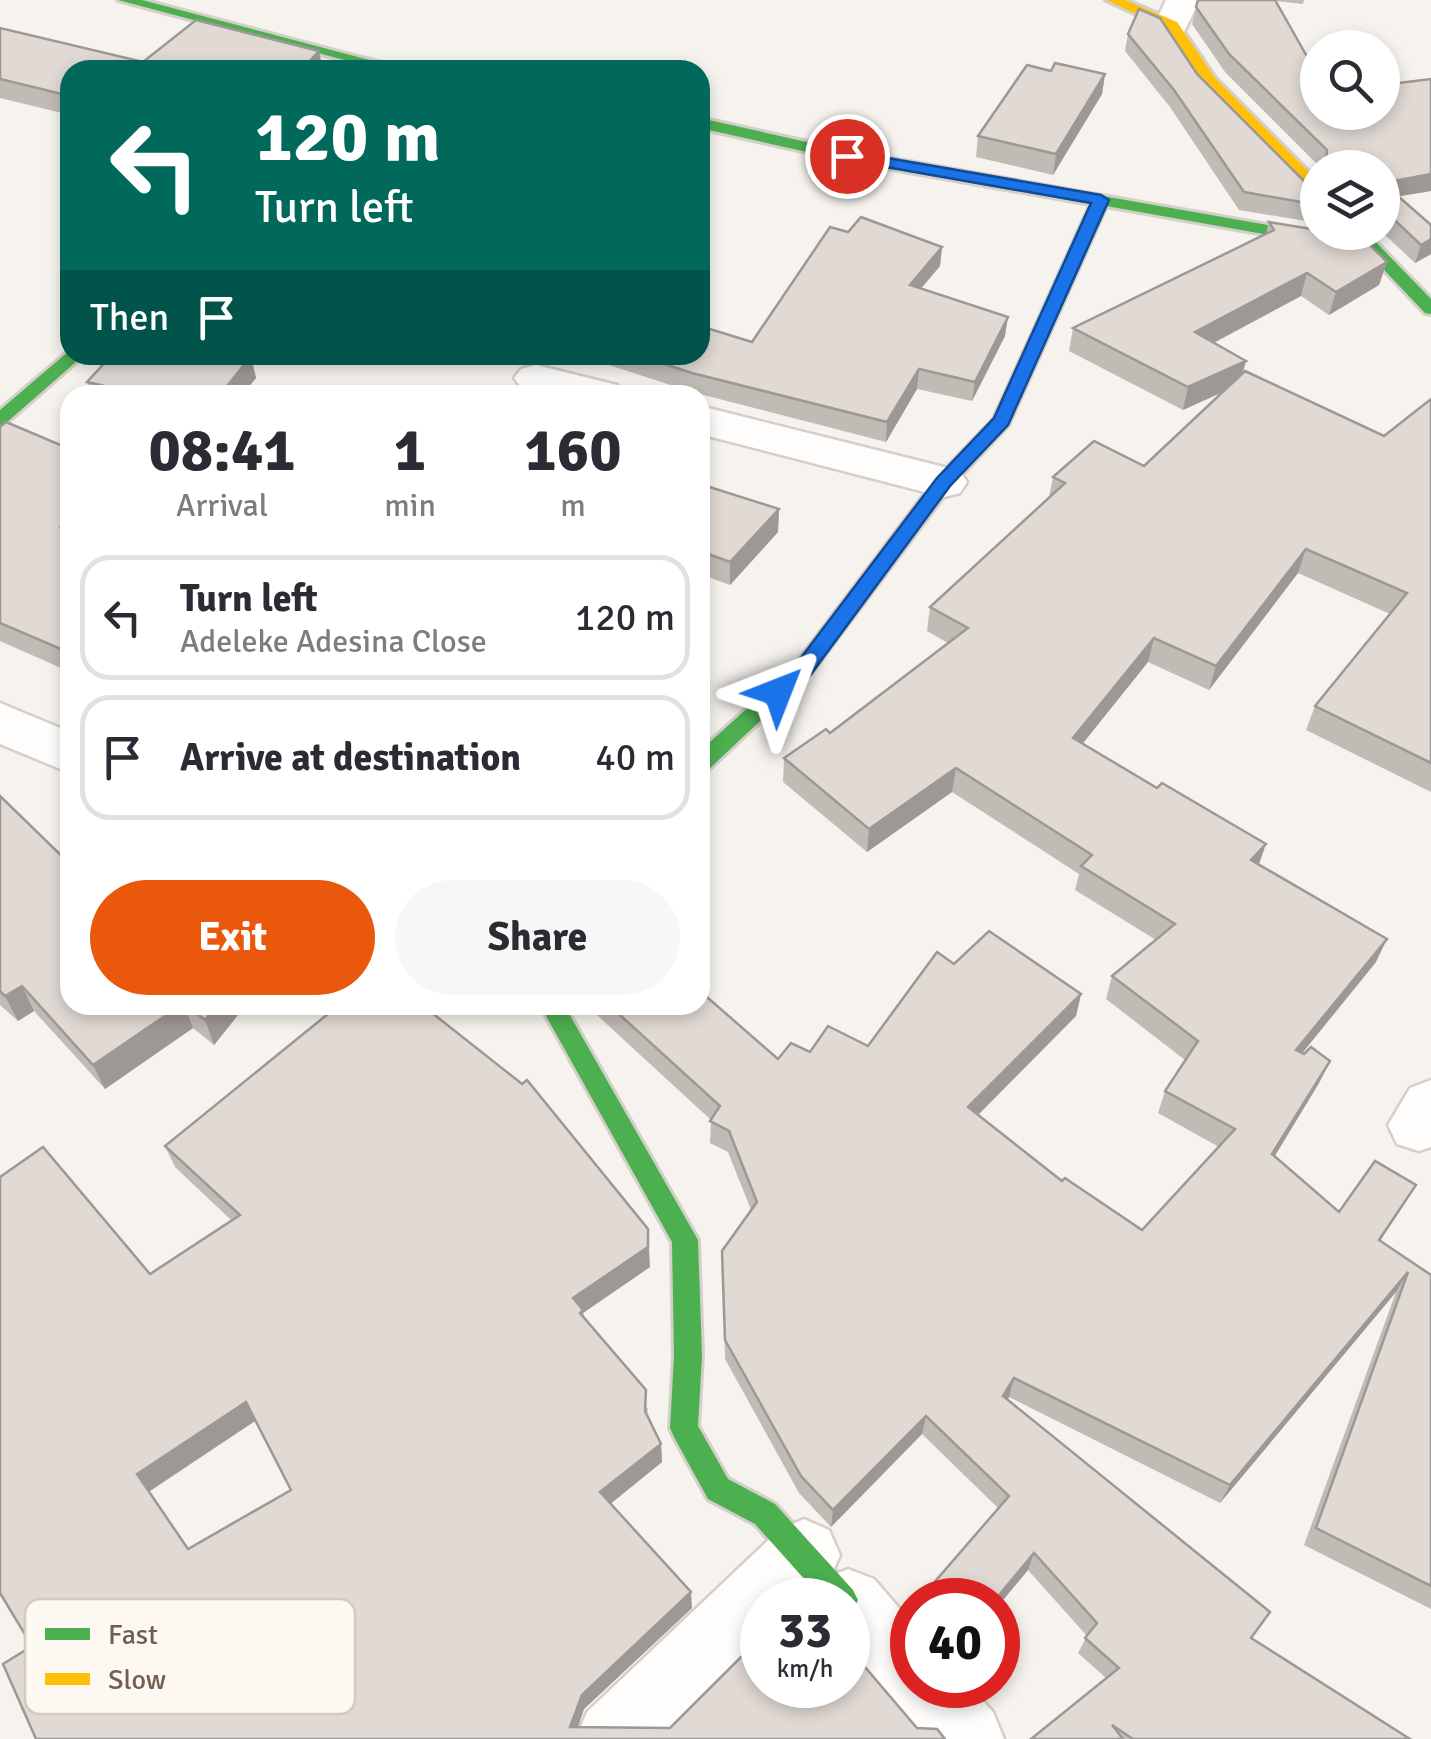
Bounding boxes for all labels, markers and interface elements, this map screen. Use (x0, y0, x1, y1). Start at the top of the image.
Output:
map controls (1300, 30, 1400, 250)
button: search (1300, 30, 1400, 130)
text: 120 m (255, 94, 440, 180)
icon: left (90, 100, 220, 230)
pin (805, 114, 890, 199)
icon: arrive (820, 129, 875, 184)
button: layers (1300, 150, 1400, 250)
text: Turn left (255, 180, 414, 235)
icon: arrive (189, 290, 244, 345)
text: Then (90, 294, 169, 341)
text: 08:41 (148, 414, 296, 488)
text: 1 (394, 414, 426, 488)
text: 160 (524, 414, 622, 488)
text: Arrival (176, 486, 268, 525)
text: min (384, 486, 436, 525)
text: m (560, 486, 586, 525)
text: Turn left (180, 575, 318, 622)
icon: left (95, 590, 150, 645)
text: 120 m (575, 594, 675, 641)
text: Adeleke Adesina Close (180, 622, 487, 661)
position arrow (726, 640, 830, 744)
icon: arrive (95, 730, 150, 785)
text: Arrive at destination (180, 734, 521, 781)
text: 40 m (595, 734, 675, 781)
button: Exit (90, 880, 375, 995)
button: Share (395, 880, 680, 995)
speed limit sign: 40 (890, 1578, 1020, 1708)
legend (25, 1599, 355, 1714)
text: 33 (778, 1600, 832, 1662)
text: Fast (108, 1618, 158, 1652)
text: km/h (777, 1653, 833, 1684)
text: Slow (108, 1663, 166, 1697)

